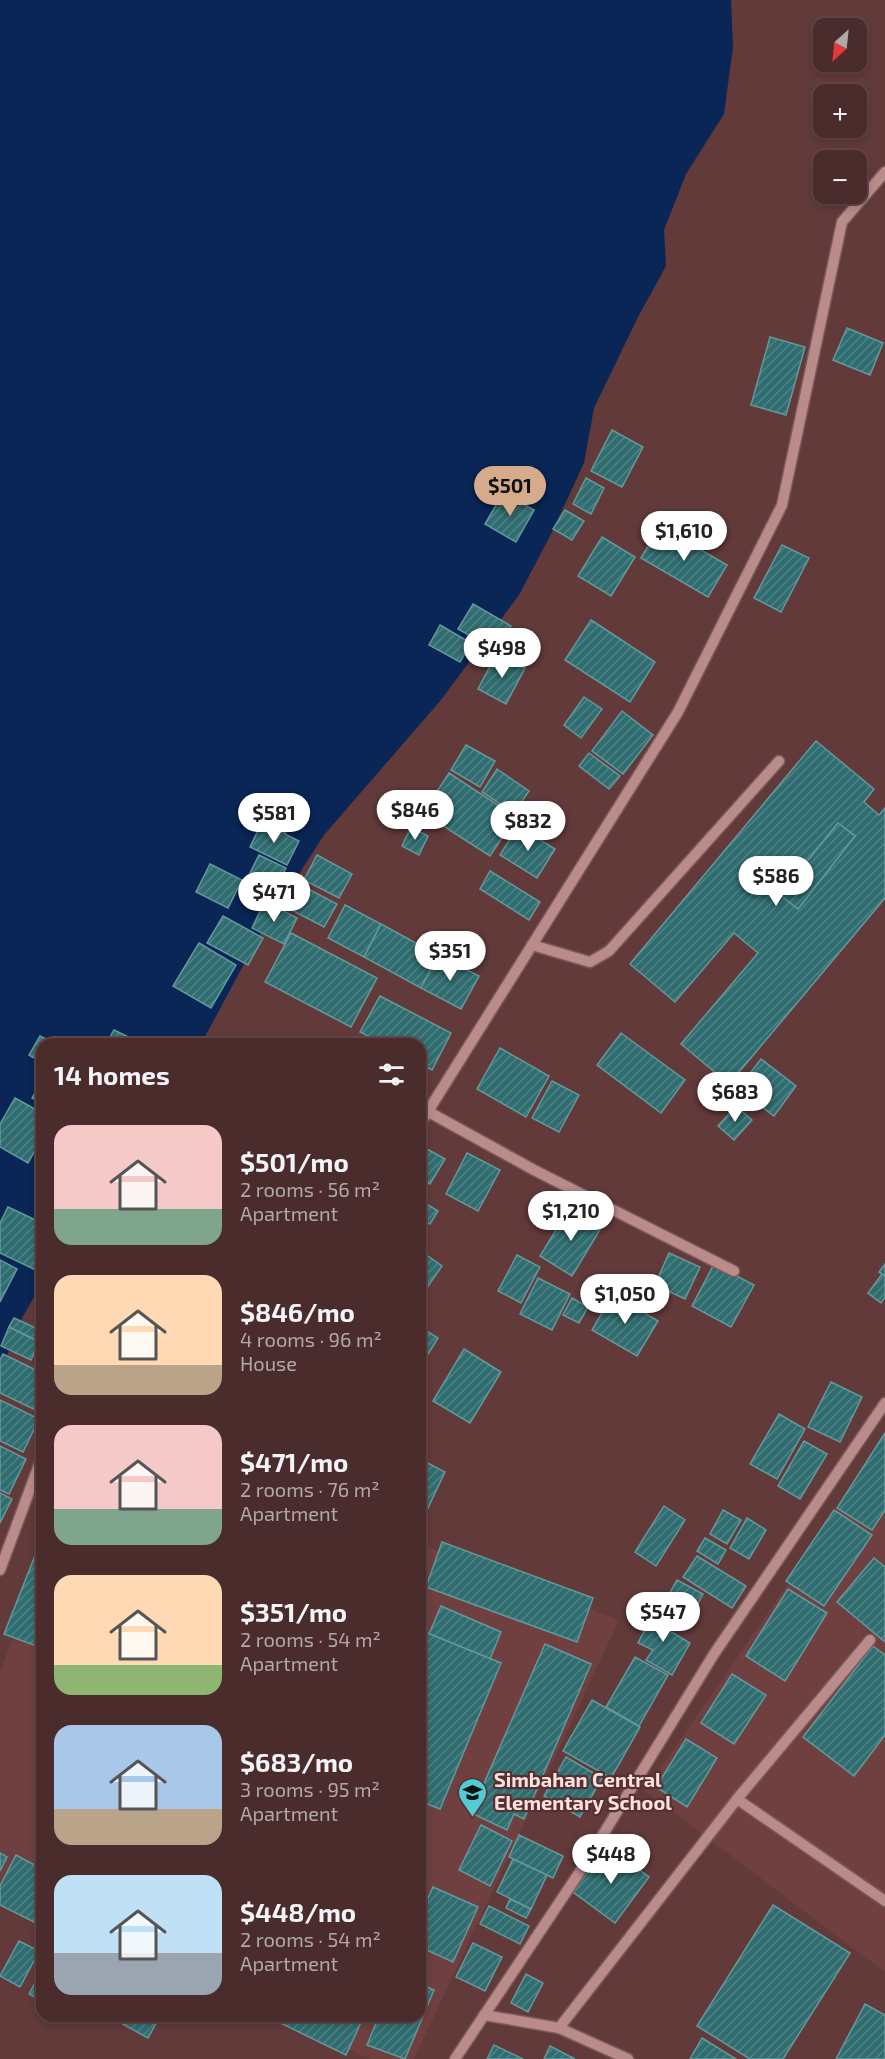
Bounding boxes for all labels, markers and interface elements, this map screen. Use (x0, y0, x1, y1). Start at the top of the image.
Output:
north arrow (813, 18, 867, 72)
map controls (813, 18, 867, 204)
button: + (813, 84, 867, 138)
button: − (813, 150, 867, 204)
pin: $501 (474, 466, 546, 517)
text: $501 (488, 473, 532, 497)
pin: $1,610 (635, 511, 733, 562)
text: $1,610 (655, 518, 713, 542)
pin: $498 (466, 628, 538, 679)
text: $498 (478, 635, 526, 659)
pin: $846 (379, 790, 451, 841)
pin: $581 (238, 793, 310, 844)
text: $846 (391, 797, 439, 821)
text: $581 (252, 800, 296, 824)
pin: $832 (492, 801, 564, 852)
text: $832 (504, 808, 552, 832)
pin: $586 (740, 856, 812, 907)
text: $586 (753, 863, 799, 887)
pin: $471 (238, 872, 310, 923)
text: $471 (252, 879, 296, 903)
pin: $351 (414, 931, 486, 982)
text: $351 (429, 938, 471, 962)
icon: filters (375, 1058, 408, 1091)
text: 14 homes (54, 1059, 170, 1090)
pin: $683 (699, 1072, 771, 1123)
text: $683 (711, 1079, 759, 1103)
text: $501/mo (240, 1146, 349, 1177)
icon: home (102, 1149, 174, 1221)
text: 2 rooms · 56 m² (240, 1177, 380, 1201)
pin: $1,210 (522, 1191, 620, 1242)
text: $1,210 (542, 1198, 600, 1222)
text: Apartment (240, 1201, 338, 1225)
pin: $1,050 (576, 1274, 674, 1325)
text: $1,050 (594, 1281, 656, 1305)
text: $846/mo (240, 1296, 355, 1327)
icon: home (102, 1299, 174, 1371)
text: 4 rooms · 96 m² (240, 1327, 382, 1351)
text: House (240, 1351, 297, 1375)
text: $471/mo (240, 1446, 348, 1477)
icon: home (102, 1449, 174, 1521)
text: 2 rooms · 76 m² (240, 1477, 379, 1501)
text: Apartment (240, 1501, 338, 1525)
pin: $547 (627, 1592, 699, 1643)
text: $351/mo (240, 1596, 347, 1627)
icon: home (102, 1599, 174, 1671)
text: $547 (640, 1599, 686, 1623)
text: 2 rooms · 54 m² (240, 1627, 381, 1651)
text: Apartment (240, 1651, 338, 1675)
text: $683/mo (240, 1746, 353, 1777)
icon: home (102, 1749, 174, 1821)
place label: Simbahan Central Elementary School (494, 1767, 672, 1815)
school or university icon: Simbahan Central Elementary School (457, 1776, 489, 1818)
text: 3 rooms · 95 m² (240, 1777, 380, 1801)
text: Apartment (240, 1801, 338, 1825)
pin: $448 (575, 1834, 647, 1885)
text: $448 (586, 1841, 636, 1865)
text: $448/mo (240, 1896, 356, 1927)
icon: home (102, 1899, 174, 1971)
text: 2 rooms · 54 m² (240, 1927, 381, 1951)
text: Apartment (240, 1951, 338, 1975)

